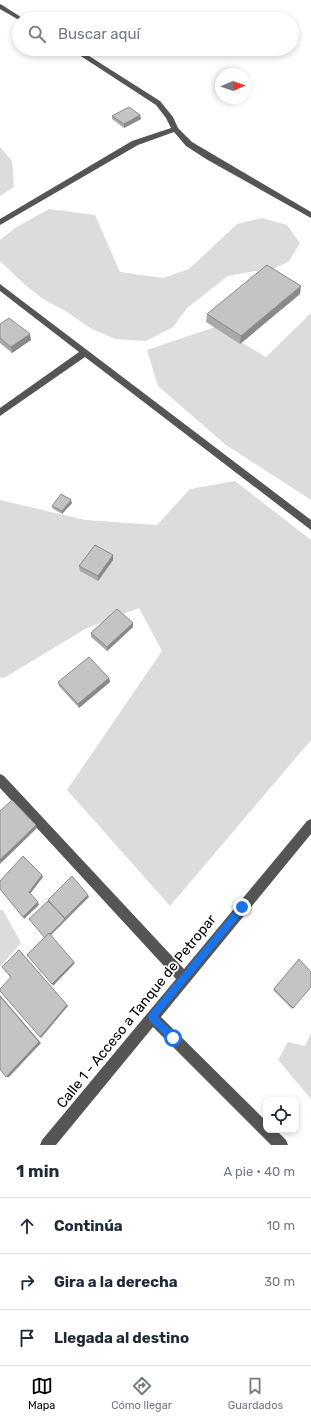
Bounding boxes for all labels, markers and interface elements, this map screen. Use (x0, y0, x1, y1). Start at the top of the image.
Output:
search box (12, 12, 299, 56)
icon: search (26, 23, 48, 45)
text: Buscar aquí (58, 25, 140, 43)
north arrow (215, 68, 251, 104)
route end (233, 898, 251, 916)
street label: Calle 1 - Acceso a Tanque de Petropar (53, 911, 220, 1111)
route start (164, 1029, 182, 1047)
map controls (263, 1097, 299, 1133)
button: locate (263, 1097, 299, 1133)
text: 1 min (16, 1161, 59, 1181)
text: A pie · 40 m (224, 1164, 295, 1179)
icon: ahead (16, 1215, 38, 1237)
text: Continúa (54, 1217, 123, 1235)
text: 10 m (266, 1218, 295, 1233)
icon: right (16, 1271, 38, 1293)
text: Gira a la derecha (54, 1273, 178, 1291)
text: 30 m (264, 1274, 295, 1289)
icon: arrive (16, 1327, 38, 1349)
text: Llegada al destino (54, 1329, 189, 1347)
tab: Mapa (28, 1375, 55, 1412)
tab: Cómo llegar (111, 1375, 172, 1412)
tab: Guardados (228, 1375, 283, 1412)

